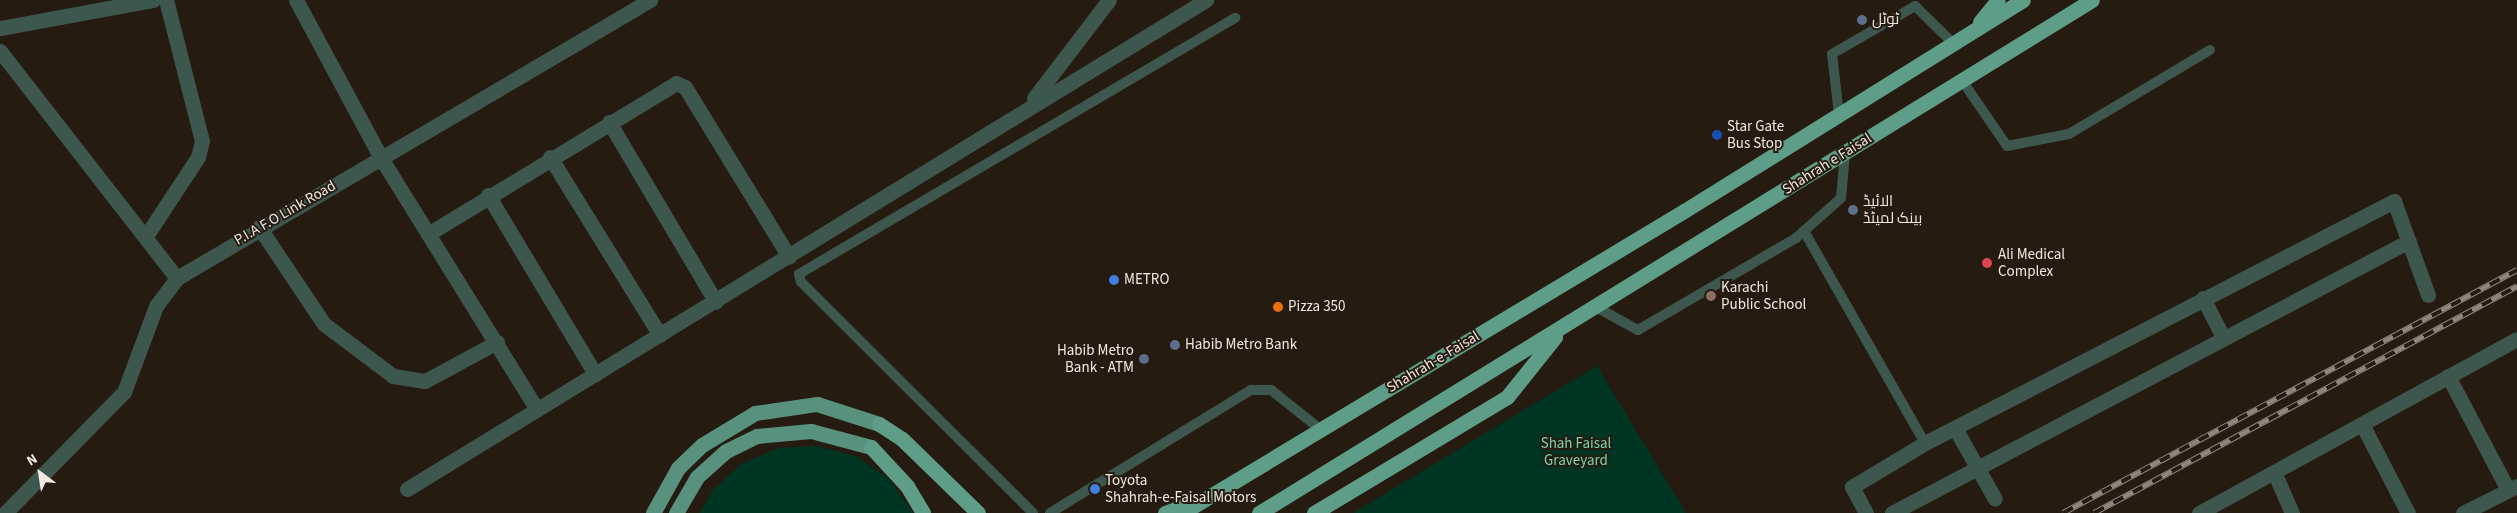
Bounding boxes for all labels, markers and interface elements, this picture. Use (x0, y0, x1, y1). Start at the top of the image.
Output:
place label: ٹوٹل (1872, 11, 1899, 29)
marker: ٹوٹل (1856, 14, 1868, 26)
place label: Star Gate Bus Stop (1727, 117, 1784, 152)
marker: Star Gate Bus Stop (1711, 129, 1723, 141)
street label: Shahrah e Faisal (1779, 129, 1875, 199)
street label: P.I.A F.O Link Road (231, 177, 339, 249)
place label: الائیڈ بینک لمیٹڈ (1863, 192, 1922, 227)
marker: الائیڈ بینک لمیٹڈ (1847, 204, 1859, 216)
place label: Ali Medical Complex (1998, 245, 2065, 280)
marker: Ali Medical Complex (1980, 256, 1994, 270)
place label: METRO (1124, 271, 1169, 289)
marker: METRO (1108, 274, 1120, 286)
place label: Karachi Public School (1721, 278, 1806, 313)
marker: Karachi Public School (1705, 290, 1717, 302)
place label: Pizza 350 (1288, 298, 1346, 316)
marker: Pizza 350 (1272, 301, 1284, 313)
street label: Shahrah-e-Faisal (1383, 327, 1483, 397)
place label: Habib Metro Bank (1185, 336, 1297, 354)
marker: Habib Metro Bank (1169, 339, 1181, 351)
place label: Habib Metro Bank - ATM (1057, 341, 1134, 376)
marker: Habib Metro Bank - ATM (1138, 353, 1150, 365)
park label: Shah Faisal Graveyard (1541, 434, 1611, 469)
north arrow (15, 448, 65, 498)
text: N (23, 449, 41, 471)
place label: Toyota Shahrah-e-Faisal Motors (1105, 471, 1256, 506)
marker: Toyota Shahrah-e-Faisal Motors (1089, 483, 1101, 495)

